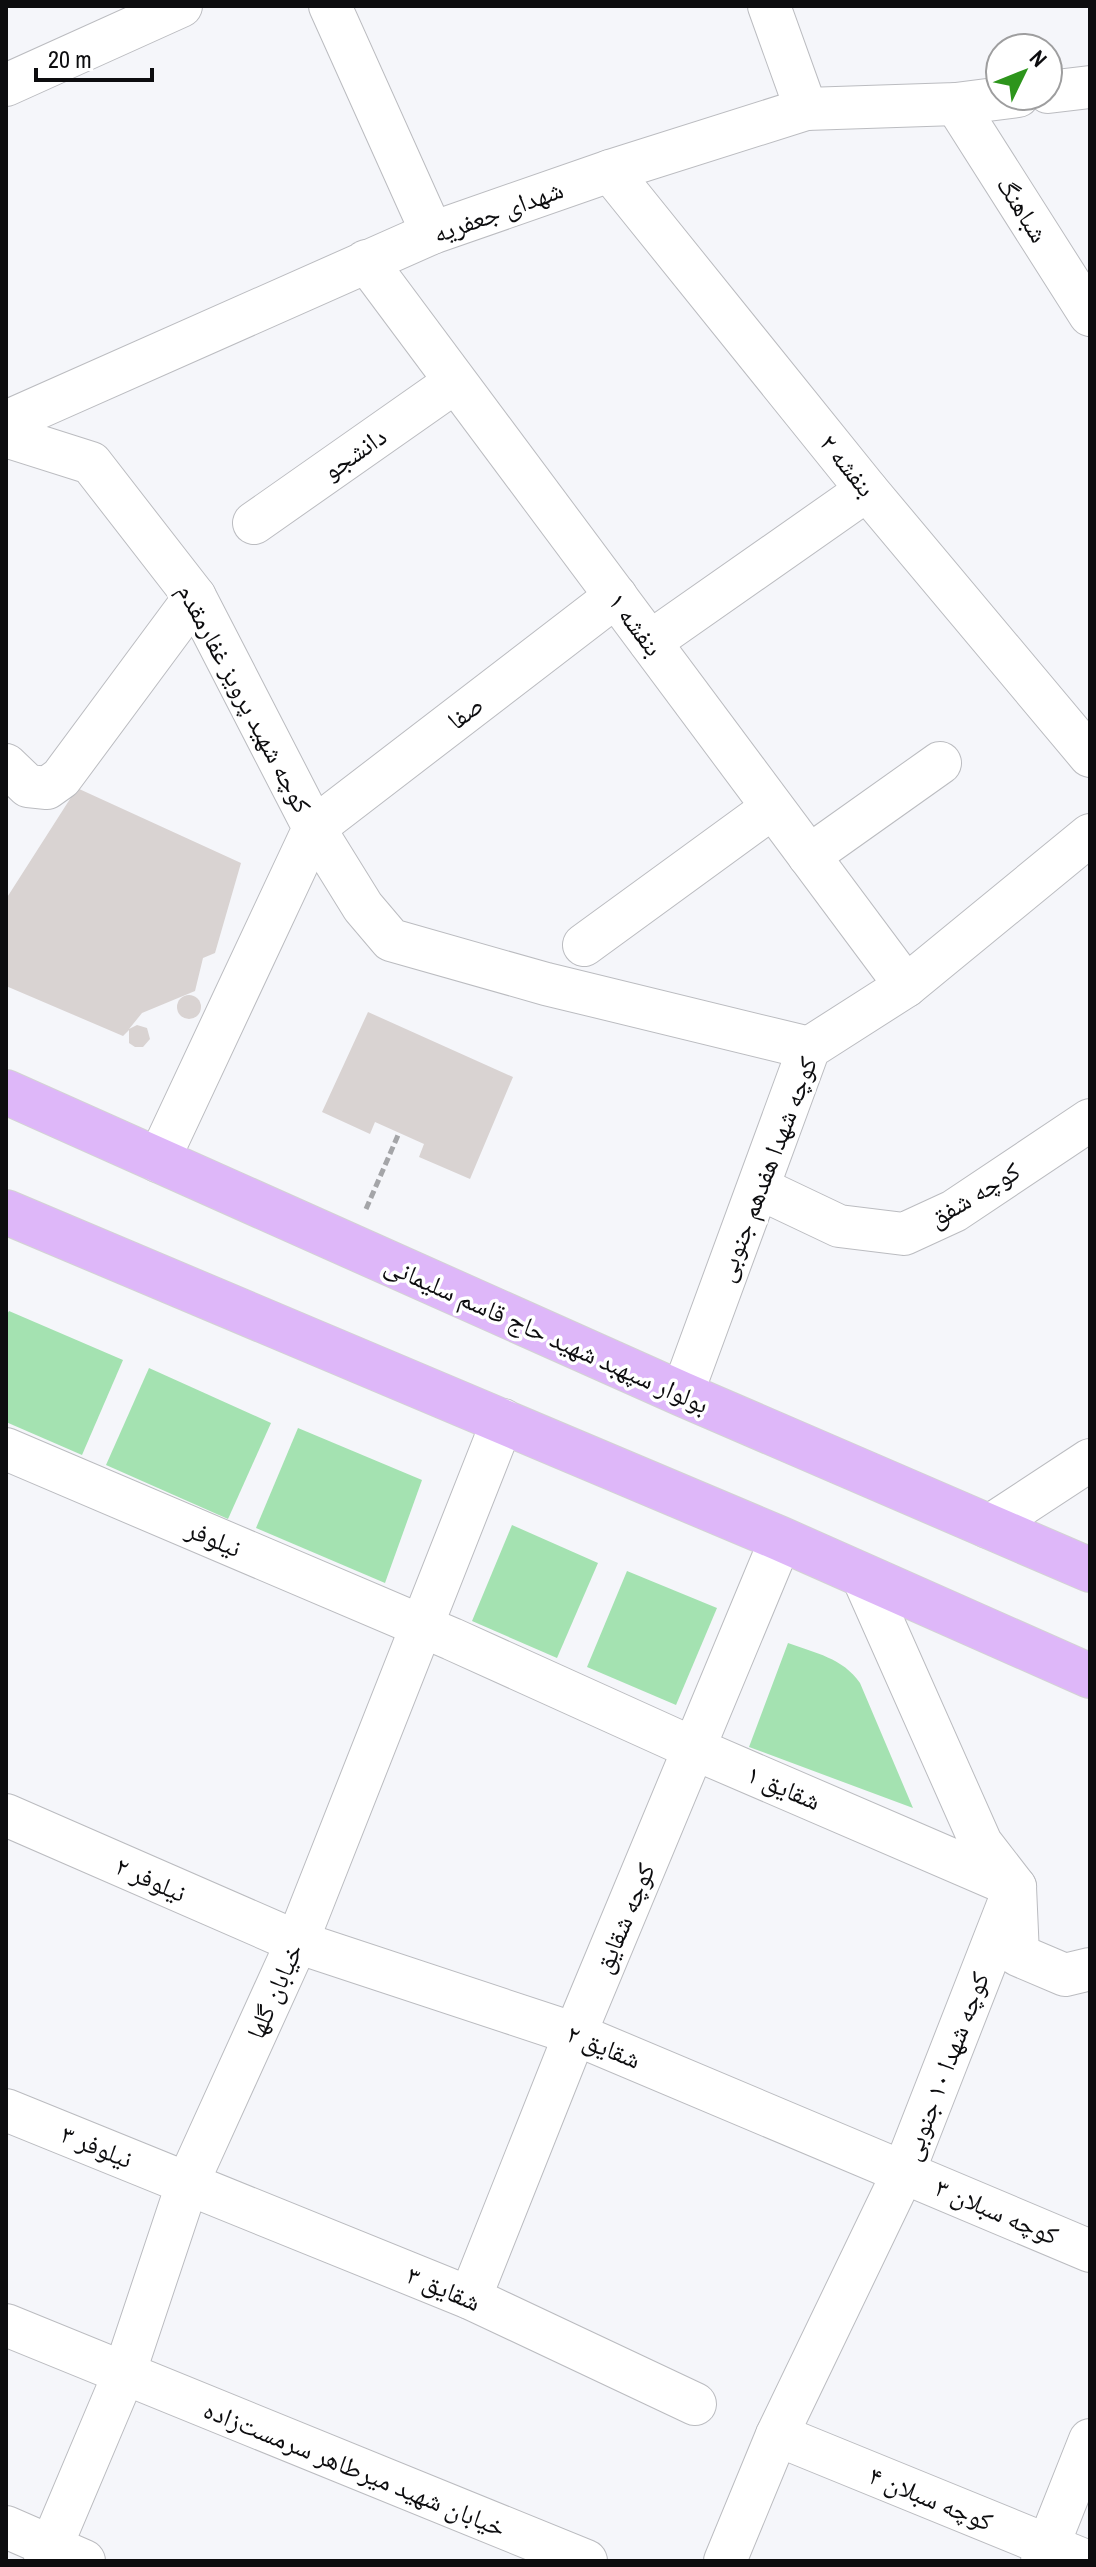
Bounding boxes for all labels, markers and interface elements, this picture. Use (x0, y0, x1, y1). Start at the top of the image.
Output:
scale bar (36, 32, 152, 82)
north arrow (984, 32, 1064, 112)
text: 20 m (48, 43, 92, 75)
text: N (1023, 43, 1054, 73)
street label: شباهنگ (989, 169, 1057, 249)
street label: شهدای جعفریه (428, 171, 568, 251)
street label: دانشجو (315, 418, 393, 488)
street label: بنفشه ۲ (812, 426, 884, 504)
street label: کوچه شهید پرویز غفارمقدم (169, 577, 321, 820)
street label: بنفشه ۱ (601, 585, 671, 663)
street label: صفا (440, 687, 490, 737)
street label: کوچه شهدا هفدهم جنوبی (707, 1051, 825, 1287)
street label: کوچه شفق (922, 1153, 1026, 1235)
street label: بولوار سپهبد شهید حاج قاسم سلیمانی (380, 1247, 714, 1421)
street label: نیلوفر (180, 1510, 247, 1565)
street label: شقایق ۱ (742, 1756, 826, 1818)
street label: نیلوفر ۲ (110, 1848, 192, 1910)
street label: کوچه شقایق (585, 1857, 663, 1978)
street label: خیابان گلها (237, 1938, 311, 2044)
street label: کوچه شهدا ۱۰ جنوبی (893, 1967, 997, 2165)
street label: شقایق ۲ (562, 2015, 646, 2077)
street label: نیلوفر ۳ (56, 2116, 138, 2176)
street label: کوچه سبلان ۳ (930, 2169, 1064, 2253)
street label: شقایق ۳ (402, 2257, 486, 2319)
street label: خیابان شهید میرطاهر سرمست‌زاده (199, 2391, 511, 2545)
street label: کوچه سبلان ۴ (864, 2457, 998, 2539)

